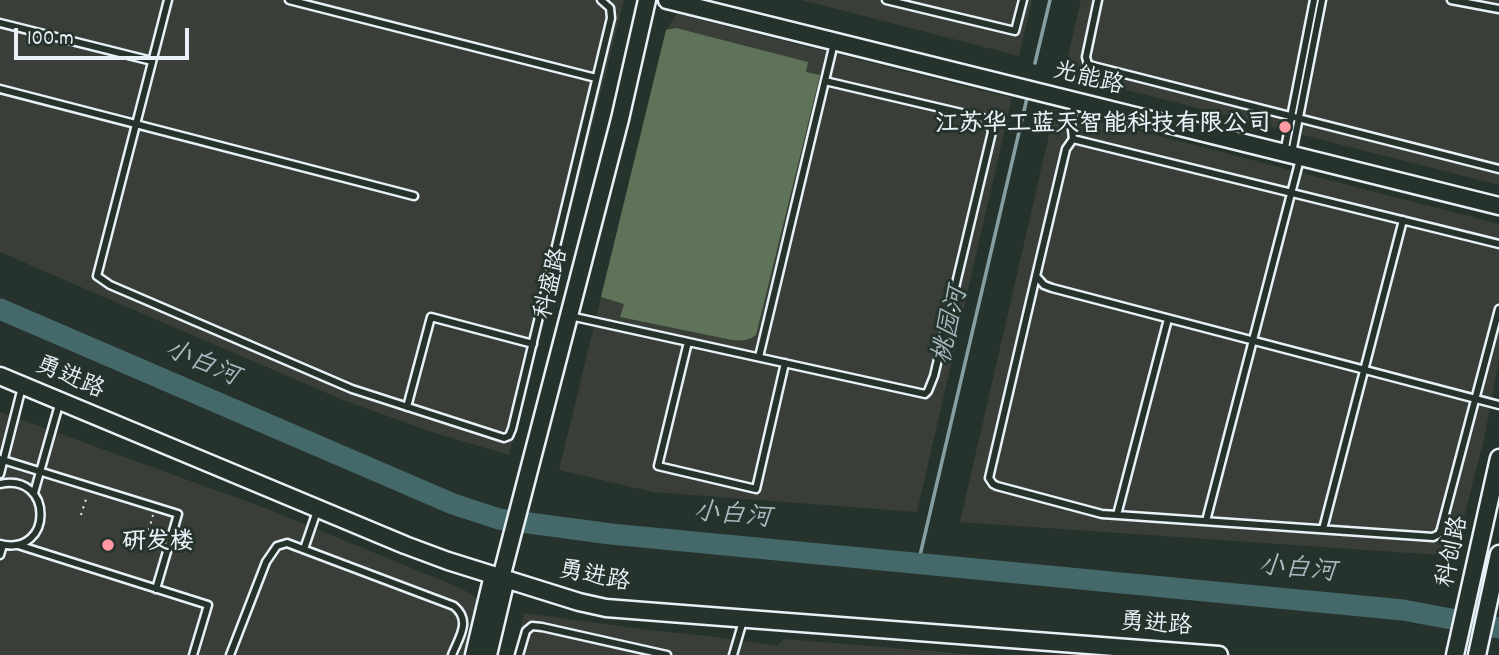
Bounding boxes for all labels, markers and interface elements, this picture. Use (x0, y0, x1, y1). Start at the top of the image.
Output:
scale bar (18, 14, 192, 58)
text: 100 m (27, 25, 74, 55)
street label: 光能路 (1050, 58, 1126, 104)
place label: 江苏华工蓝天智能科技有限公司 (935, 113, 1271, 141)
marker: 江苏华工蓝天智能科技有限公司 (1277, 119, 1293, 135)
street label: 科盛路 (531, 246, 577, 322)
water label: 桃园河 (929, 284, 977, 368)
water label: 小白河 (159, 336, 243, 396)
street label: 勇进路 (30, 353, 108, 407)
water label: 小白河 (692, 499, 772, 537)
street label: 科创路 (1433, 514, 1477, 590)
place label: 研发楼 (122, 531, 194, 559)
marker: 研发楼 (100, 537, 116, 553)
water label: 小白河 (1257, 553, 1337, 591)
street label: 勇进路 (556, 558, 632, 600)
street label: 勇进路 (1119, 610, 1193, 644)

